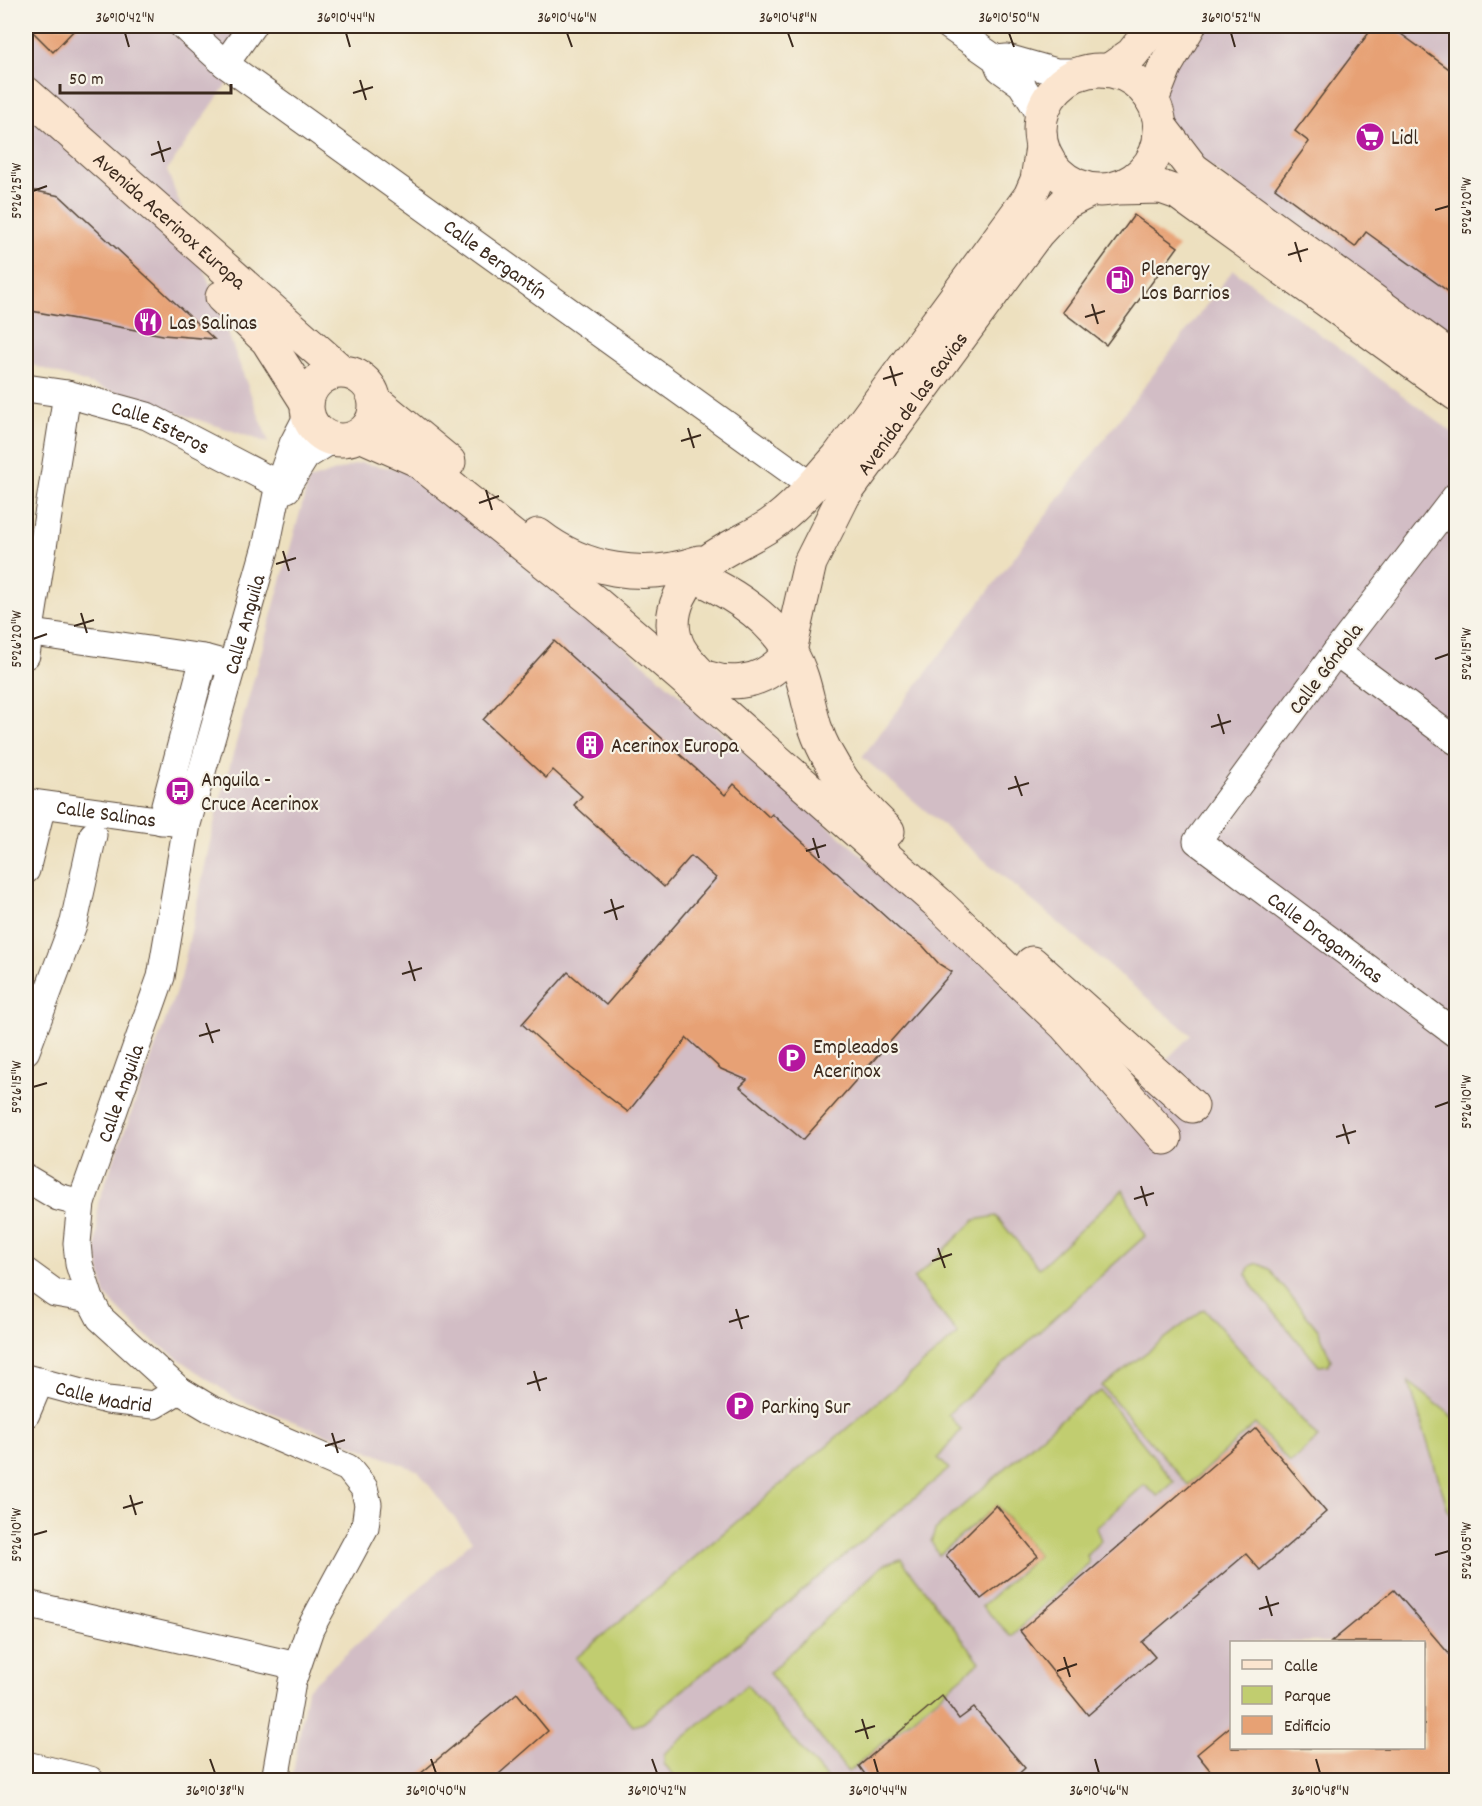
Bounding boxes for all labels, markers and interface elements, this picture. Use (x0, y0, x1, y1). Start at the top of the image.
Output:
text: 36°10'42"N (96, 8, 154, 30)
text: 36°10'44"N (317, 8, 375, 30)
text: 36°10'46"N (537, 8, 597, 30)
text: 36°10'48"N (759, 8, 817, 30)
text: 36°10'50"N (978, 8, 1040, 30)
text: 36°10'52"N (1201, 8, 1261, 30)
scale bar (60, 57, 231, 95)
text: 50 m (69, 68, 104, 93)
supermarket icon: Lidl (1354, 121, 1386, 153)
place label: Lidl (1391, 125, 1418, 155)
street label: Avenida Acerinox Europa (85, 146, 252, 299)
text: 5°26'25"W (7, 163, 29, 219)
text: 5°26'20"W (1457, 177, 1479, 235)
street label: Calle Bergantín (436, 213, 552, 309)
place label: Plenergy Los Barrios (1141, 256, 1230, 310)
fuel station icon: Plenergy Los Barrios (1104, 264, 1136, 296)
restaurant icon: Las Salinas (132, 306, 164, 338)
place label: Las Salinas (169, 310, 257, 340)
street label: Avenida de las Gavias (851, 327, 977, 483)
street label: Calle Esteros (107, 395, 214, 464)
street label: Calle Anguila (218, 571, 276, 678)
text: 5°26'20"W (7, 610, 29, 668)
street label: Calle Góndola (1283, 617, 1373, 722)
text: 5°26'15"W (1457, 627, 1479, 680)
building icon: Acerinox Europa (574, 729, 606, 761)
place label: Acerinox Europa (611, 733, 740, 763)
place label: Anguila - Cruce Acerinox (201, 767, 319, 821)
bus stop icon: Anguila - Cruce Acerinox (164, 775, 196, 807)
street label: Calle Salinas (54, 794, 158, 838)
street label: Calle Dragaminas (1259, 886, 1388, 993)
place label: Empleados Acerinox (813, 1034, 899, 1088)
street label: Calle Anguila (92, 1040, 154, 1147)
parking icon: Empleados Acerinox (776, 1042, 808, 1074)
text: 5°26'15"W (7, 1060, 29, 1113)
text: 5°26'10"W (1457, 1075, 1479, 1129)
street label: Calle Madrid (51, 1375, 153, 1423)
parking icon: Parking Sur (724, 1390, 756, 1422)
place label: Parking Sur (761, 1394, 851, 1424)
text: 5°26'10"W (7, 1508, 29, 1562)
text: 5°26'05"W (1457, 1522, 1479, 1580)
legend (1230, 1641, 1425, 1749)
text: Calle (1284, 1655, 1318, 1680)
text: Parque (1284, 1685, 1331, 1710)
text: Edificio (1284, 1715, 1331, 1740)
text: 36°10'38"N (186, 1781, 244, 1803)
text: 36°10'40"N (406, 1781, 466, 1803)
text: 36°10'42"N (628, 1781, 686, 1803)
text: 36°10'44"N (849, 1781, 907, 1803)
text: 36°10'46"N (1069, 1781, 1129, 1803)
text: 36°10'48"N (1291, 1781, 1349, 1803)

